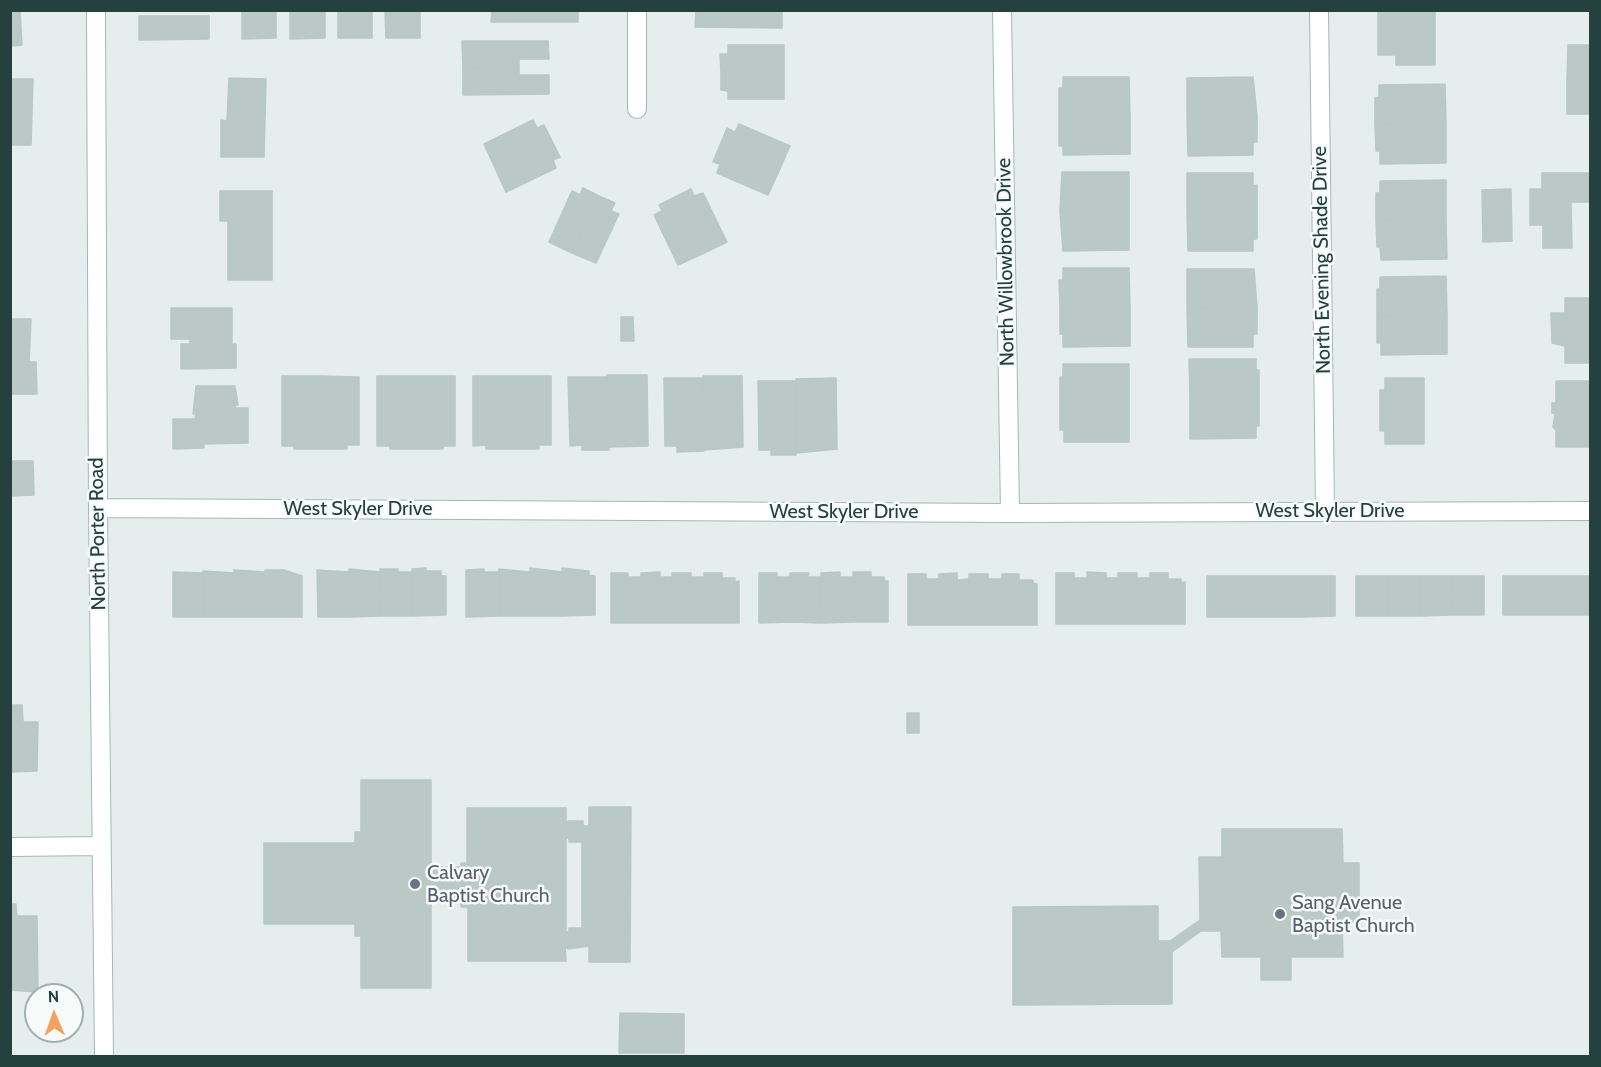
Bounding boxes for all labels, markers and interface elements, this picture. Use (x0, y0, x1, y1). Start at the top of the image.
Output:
street label: North Evening Shade Drive (1308, 146, 1336, 374)
street label: North Willowbrook Drive (992, 158, 1020, 366)
street label: North Porter Road (85, 457, 111, 611)
street label: West Skyler Drive (283, 497, 433, 521)
street label: West Skyler Drive (1255, 499, 1405, 523)
street label: West Skyler Drive (769, 500, 919, 524)
place label: Calvary Baptist Church (427, 861, 550, 908)
marker: Calvary Baptist Church (408, 877, 422, 891)
place label: Sang Avenue Baptist Church (1292, 891, 1415, 938)
marker: Sang Avenue Baptist Church (1273, 907, 1287, 921)
north arrow (24, 983, 84, 1043)
text: N (47, 987, 59, 1006)

